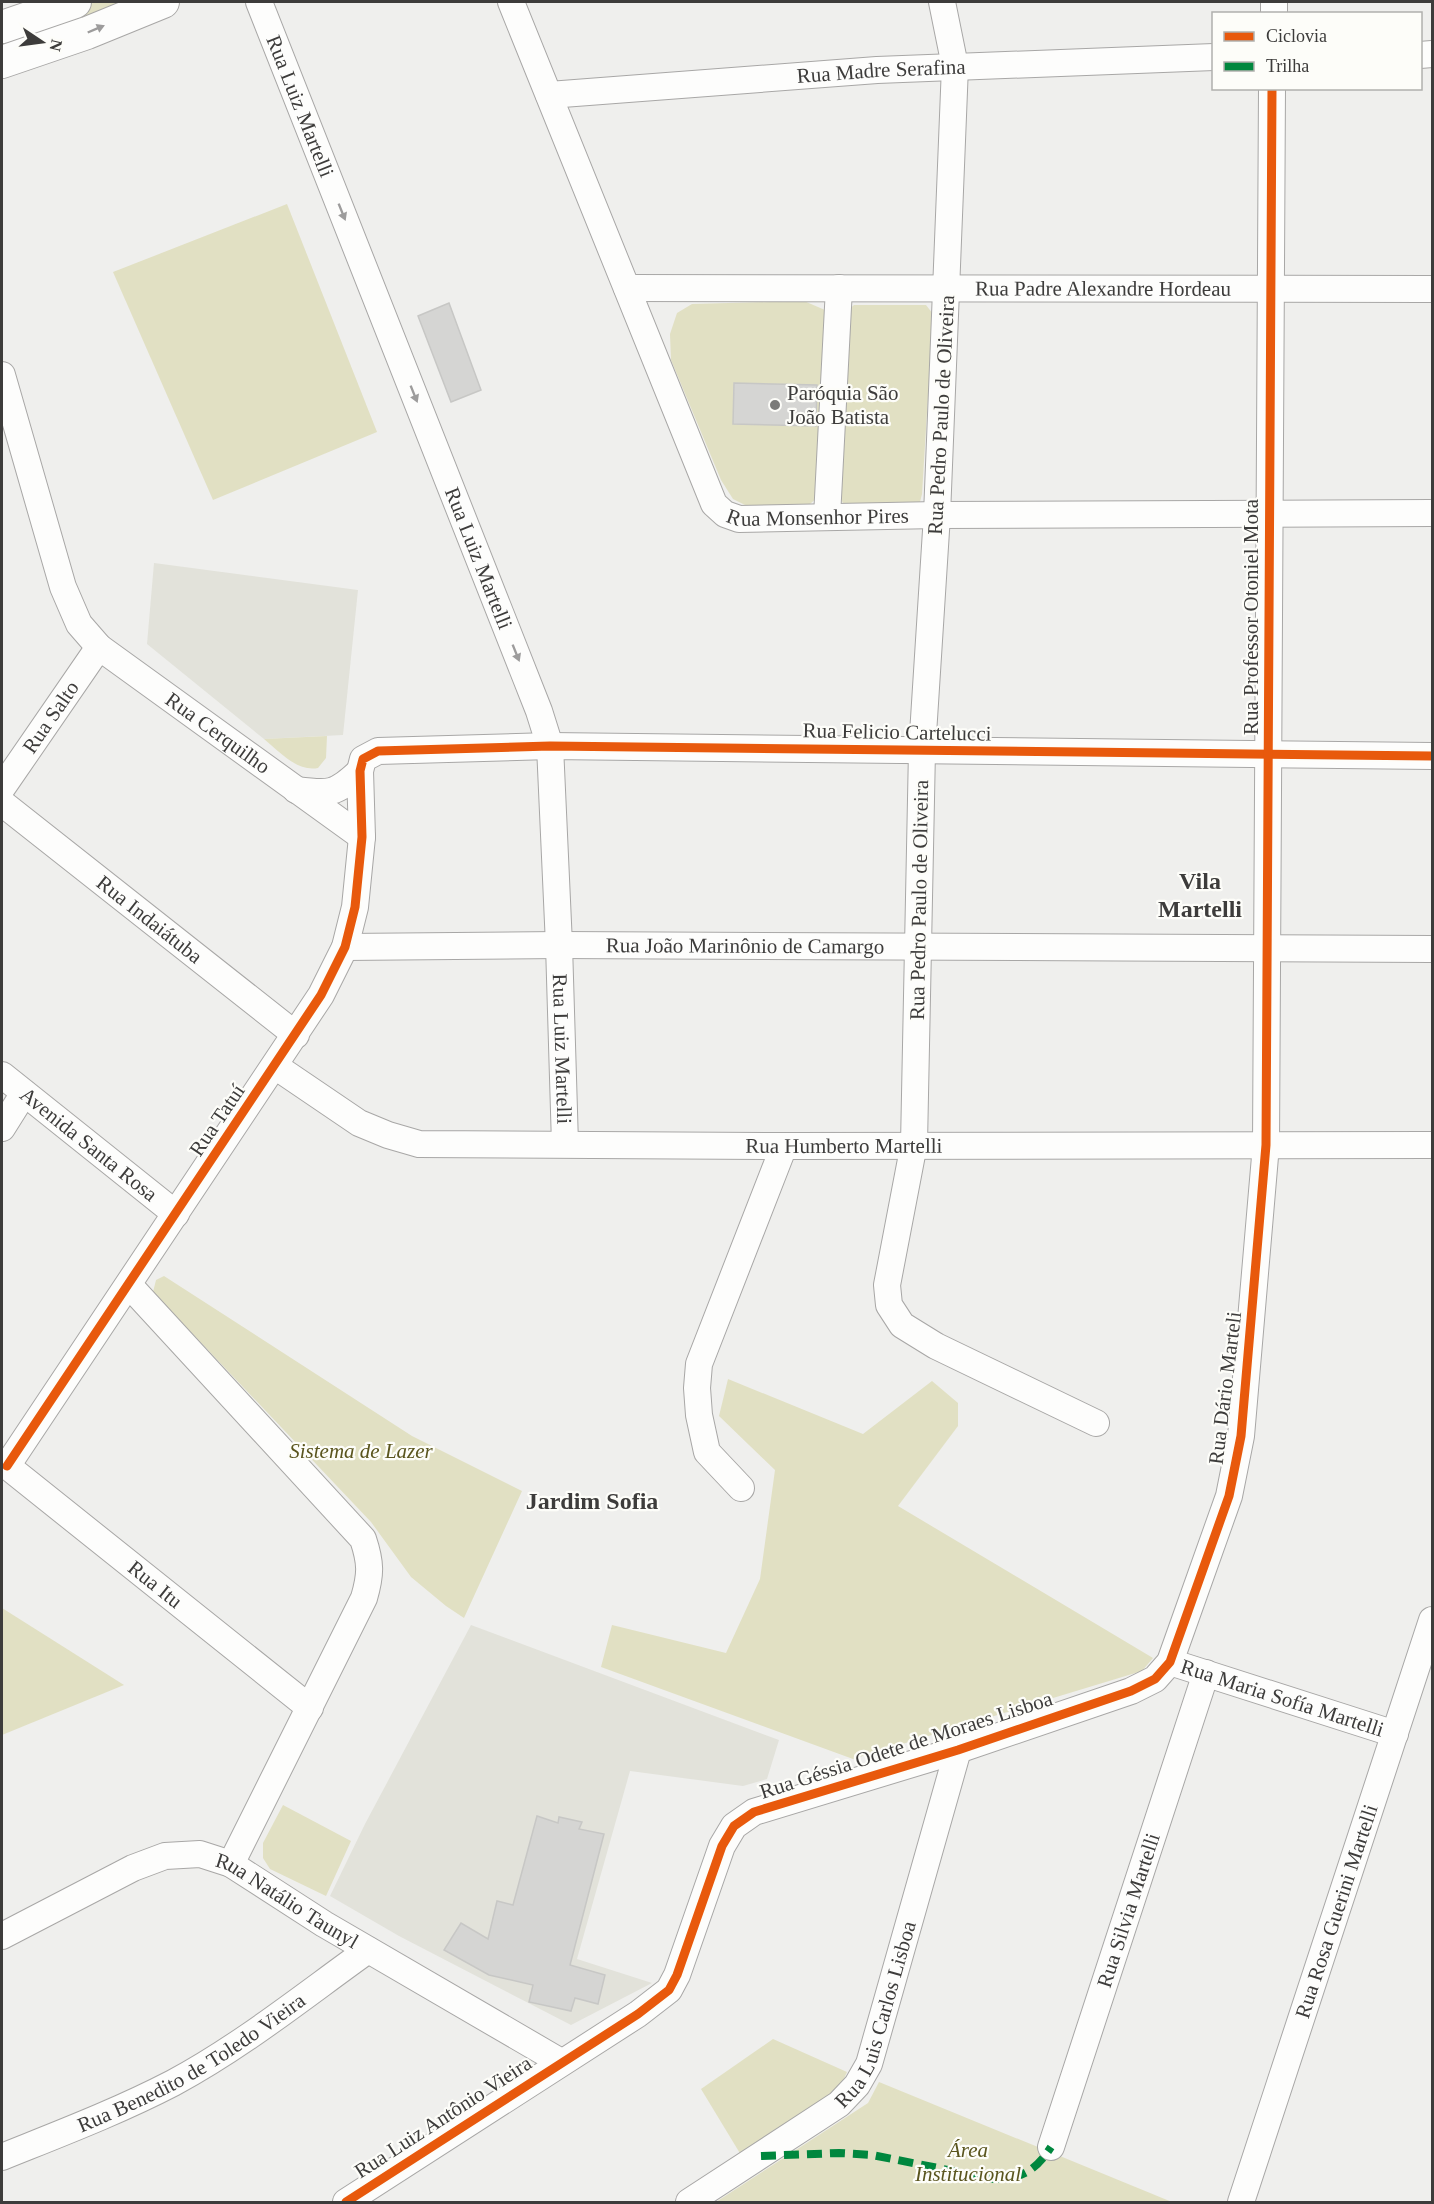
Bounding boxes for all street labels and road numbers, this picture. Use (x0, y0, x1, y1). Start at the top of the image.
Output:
street label: Rua Luiz Martelli (261, 32, 339, 181)
street label: Rua Madre Serafina (796, 55, 967, 88)
street label: Rua Padre Alexandre Hordeau (975, 276, 1232, 301)
street label: Rua Pedro Paulo de Oliveira (923, 294, 959, 536)
street label: Rua Luiz Martelli (440, 484, 518, 633)
street label: Rua Professor Otoniel Mota (1239, 498, 1263, 735)
street label: Rua Monsenhor Pires (723, 504, 909, 531)
street label: Rua Salto (18, 676, 84, 758)
street label: Rua Cerquilho (161, 687, 275, 779)
street label: Rua Felicio Cartelucci (802, 718, 992, 746)
street label: Rua Pedro Paulo de Oliveira (905, 779, 933, 1020)
street label: Rua Indaiátuba (92, 870, 208, 969)
street label: Rua João Marinônio de Camargo (606, 933, 884, 958)
street label: Rua Luiz Martelli (548, 973, 576, 1125)
street label: Rua Tatuí (184, 1079, 250, 1161)
street label: Avenida Santa Rosa (15, 1082, 163, 1207)
street label: Rua Humberto Martelli (745, 1134, 943, 1158)
street label: Rua Dário Marteli (1204, 1310, 1246, 1466)
street label: Rua Itu (123, 1555, 187, 1613)
street label: Rua Maria Sofía Martelli (1178, 1654, 1387, 1742)
street label: Rua Géssia Odete de Moraes Lisboa (757, 1686, 1056, 1804)
street label: Rua Rosa Guerini Martelli (1290, 1801, 1383, 2021)
street label: Rua Silvia Martelli (1092, 1830, 1165, 1991)
street label: Rua Natálio Taunyl (213, 1848, 363, 1953)
street label: Rua Luis Carlos Lisboa (830, 1918, 921, 2113)
street label: Rua Benedito de Toledo Vieira (74, 1988, 310, 2137)
street label: Rua Luiz Antônio Vieira (350, 2050, 537, 2183)

